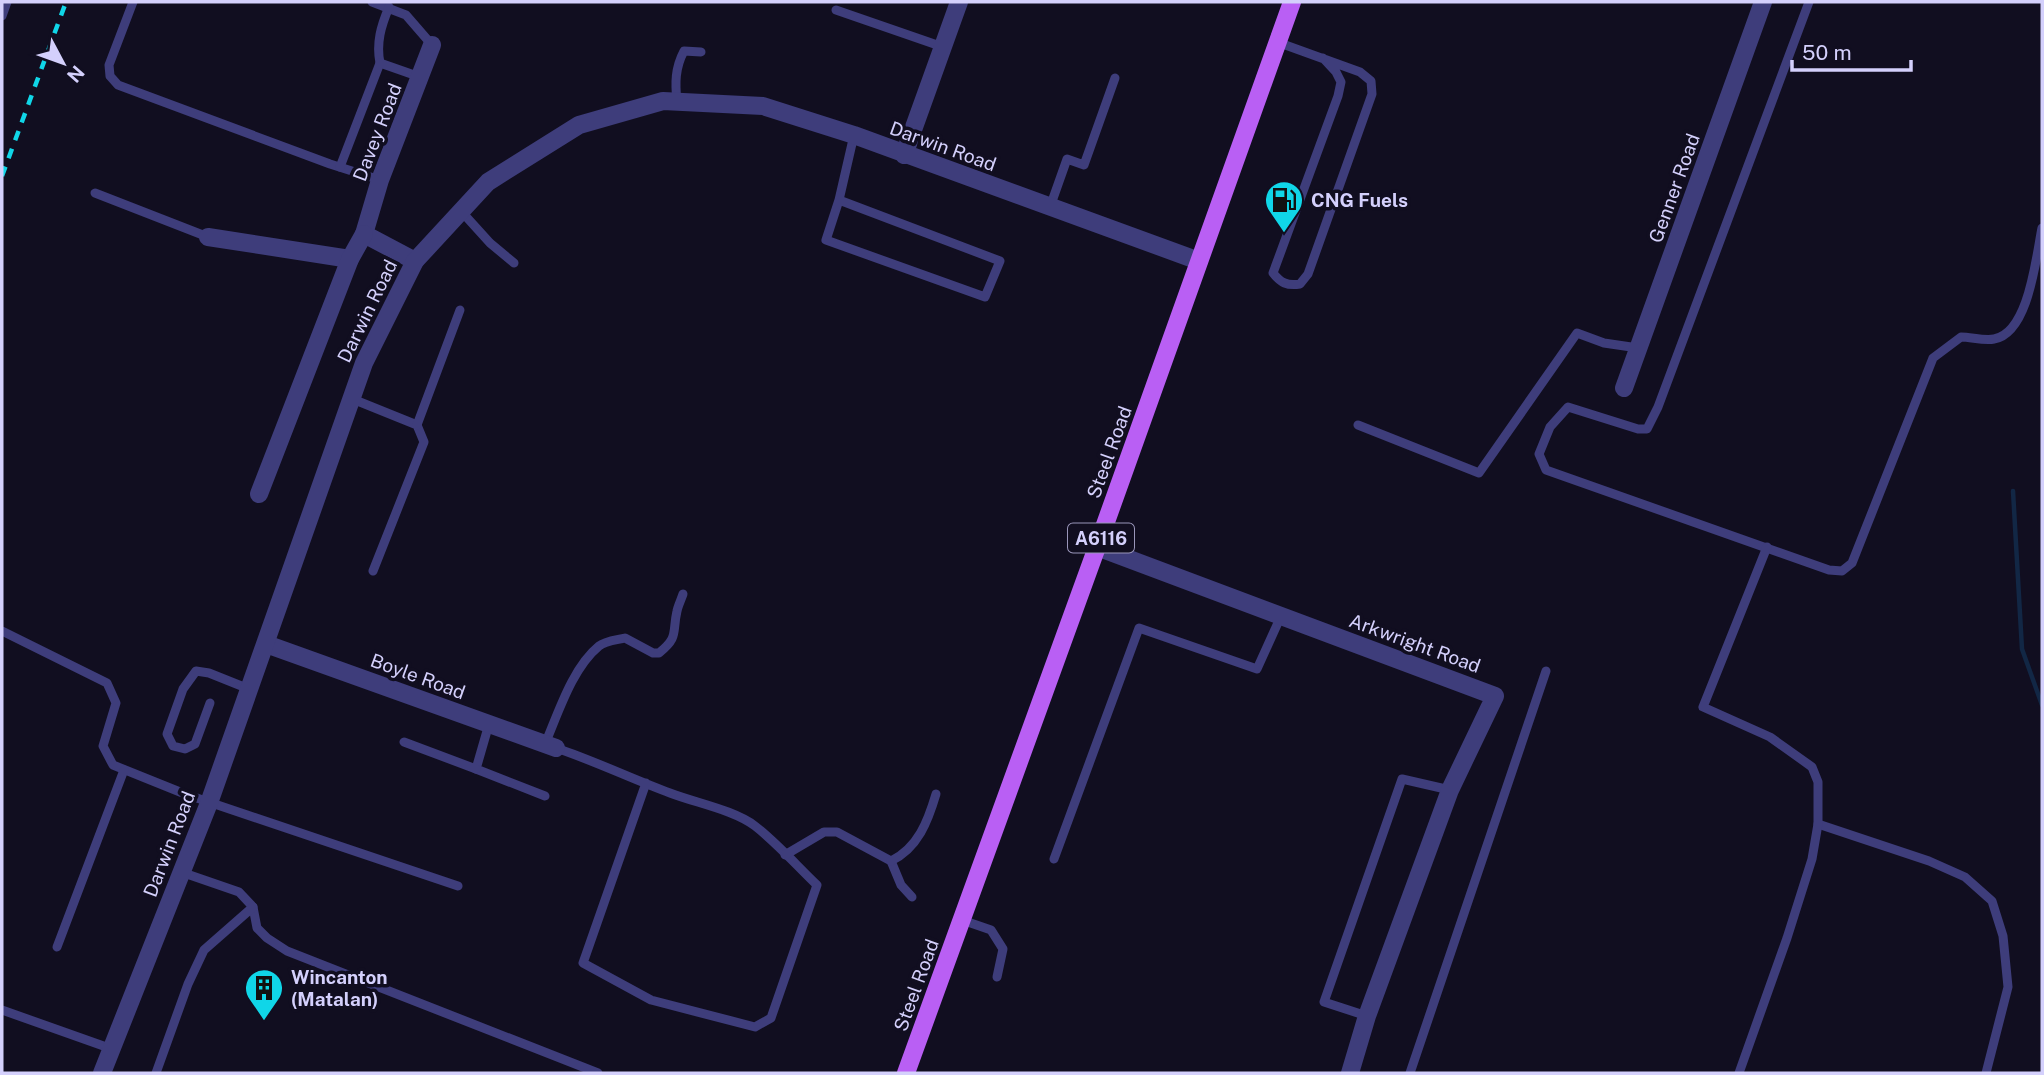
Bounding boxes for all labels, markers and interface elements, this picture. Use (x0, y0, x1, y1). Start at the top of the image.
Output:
north arrow (28, 28, 98, 98)
scale bar (1792, 28, 1911, 72)
text: 50 m (1802, 40, 1852, 65)
text: N (63, 61, 89, 87)
street label: Davey Road (348, 80, 406, 184)
street label: Darwin Road (887, 117, 999, 175)
street label: Genner Road (1644, 130, 1704, 246)
fuel station icon: CNG Fuels (1263, 179, 1305, 234)
place label: CNG Fuels (1311, 189, 1408, 211)
street label: Darwin Road (333, 256, 401, 366)
street label: Steel Road (1082, 403, 1136, 501)
road number: A6116 (1068, 524, 1134, 552)
street label: Arkwright Road (1346, 609, 1484, 677)
street label: Boyle Road (368, 649, 468, 703)
street label: Darwin Road (139, 788, 199, 900)
street label: Steel Road (889, 936, 943, 1034)
place label: Wincanton (Matalan) (291, 966, 388, 1010)
building icon: Wincanton (Matalan) (243, 967, 285, 1022)

